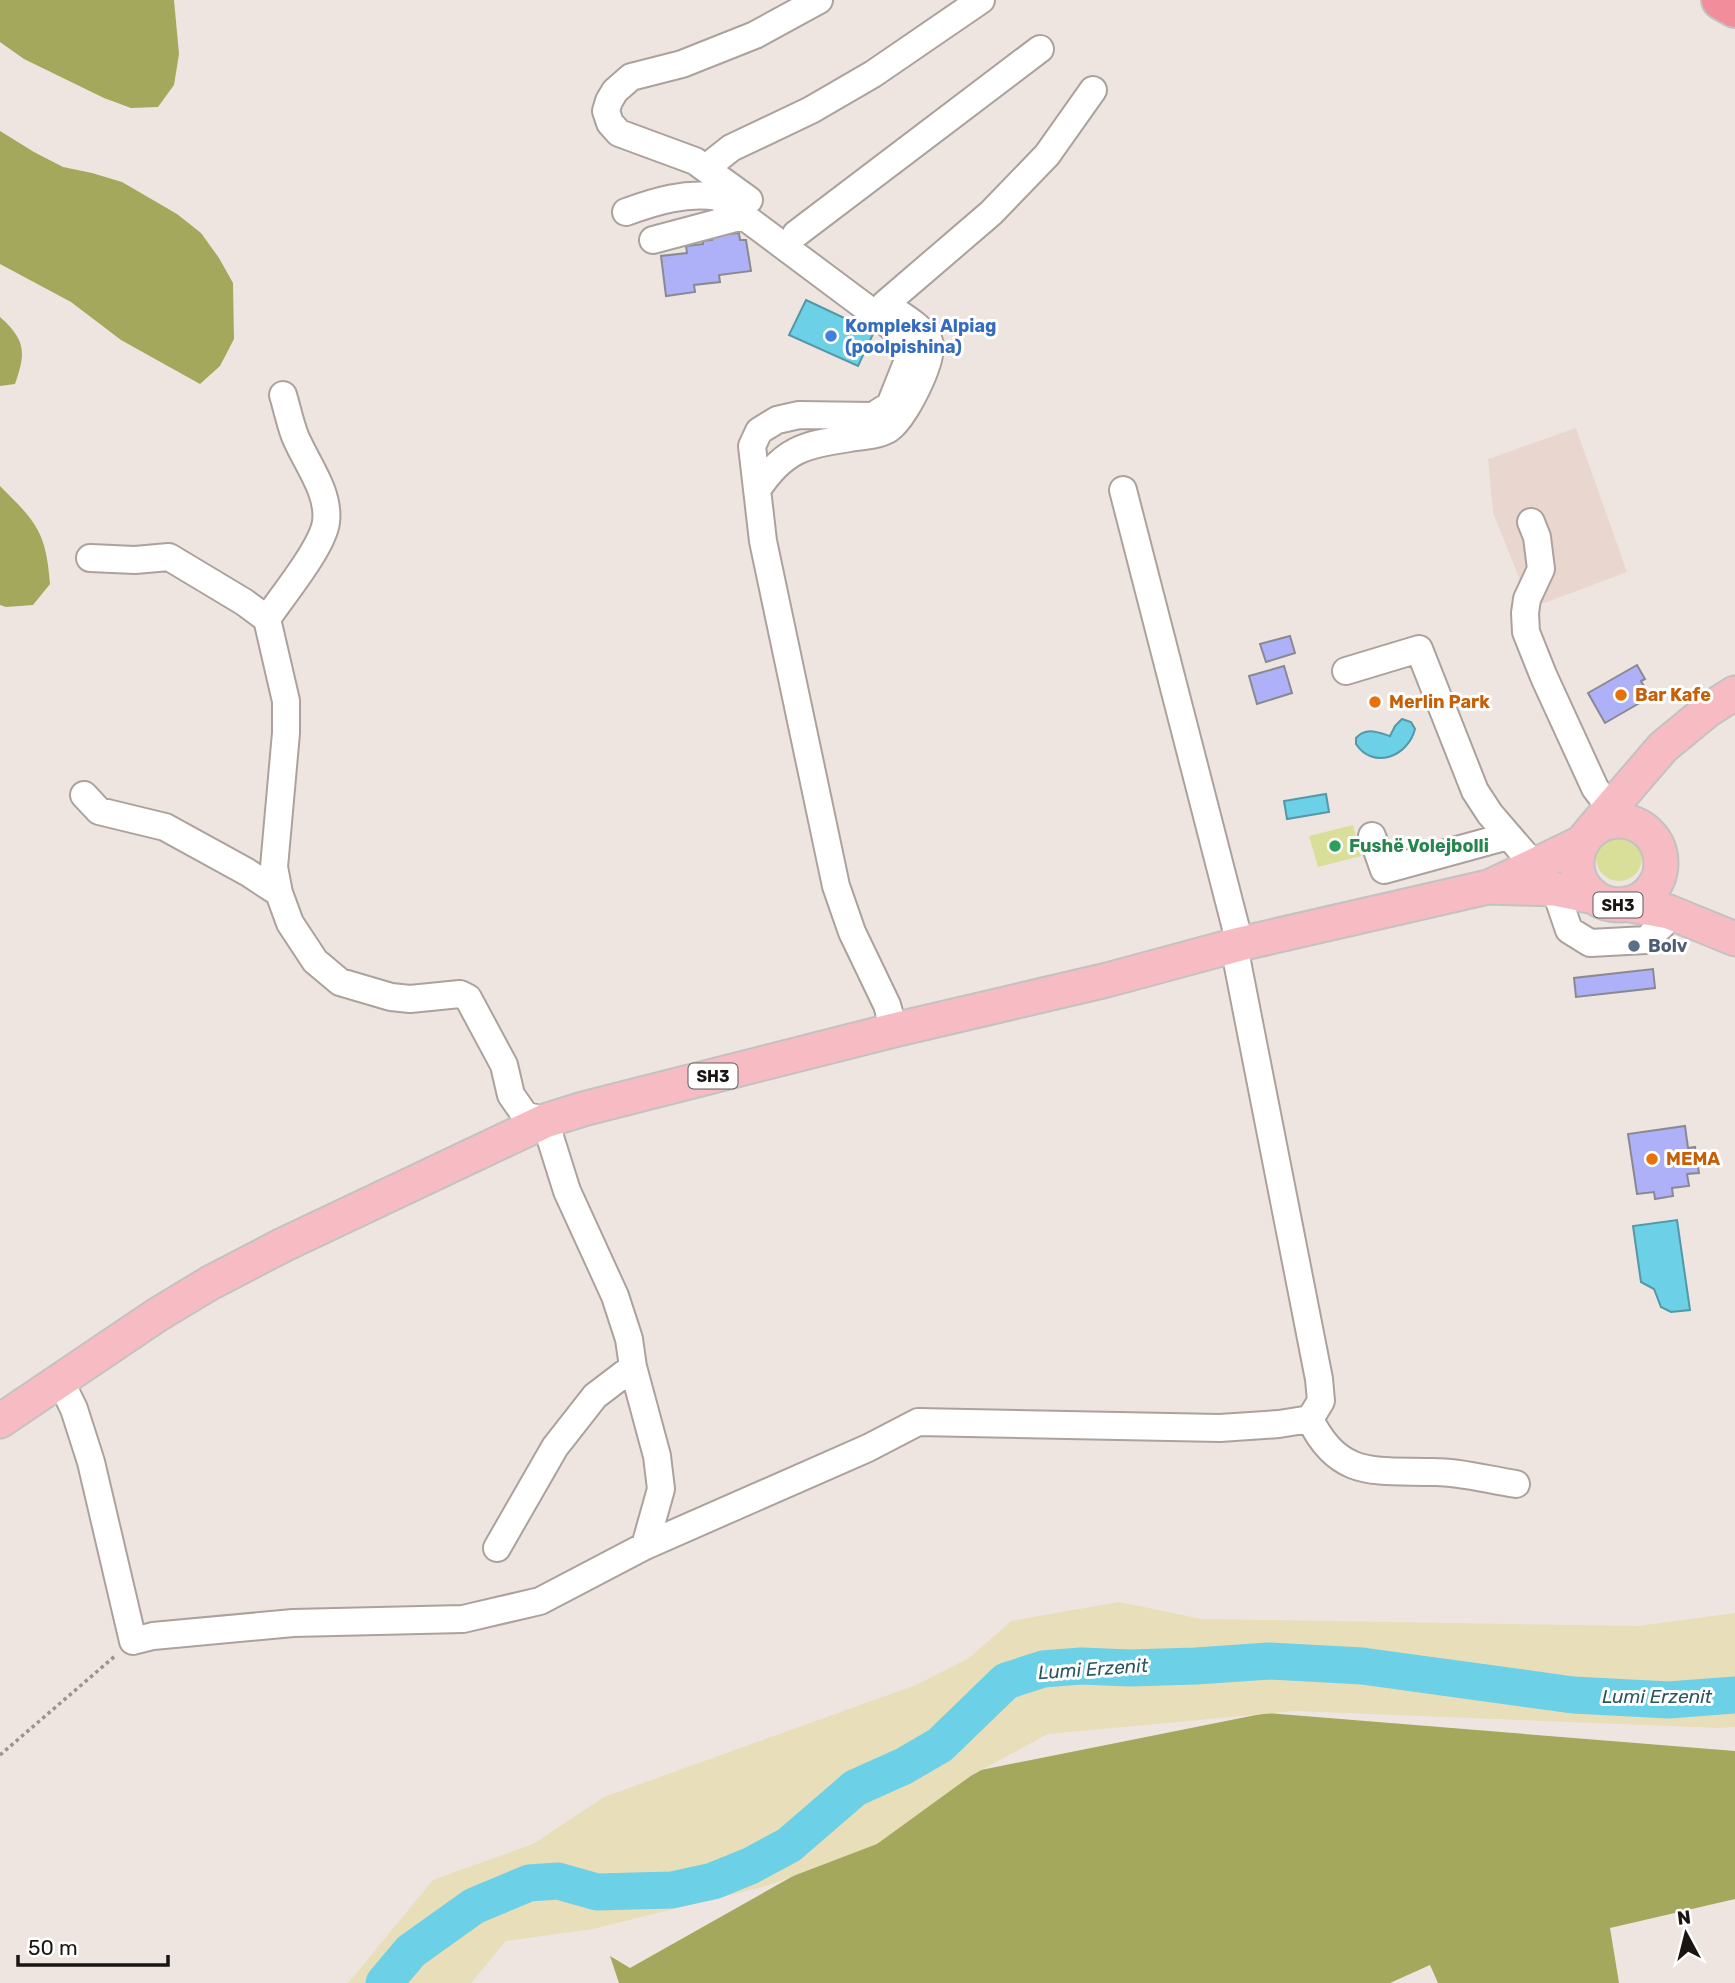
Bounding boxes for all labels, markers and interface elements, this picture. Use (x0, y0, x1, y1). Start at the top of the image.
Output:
place label: Kompleksi Alpiag (poolpishina) (845, 315, 997, 358)
marker: Kompleksi Alpiag (poolpishina) (823, 328, 839, 344)
place label: Bar Kafe (1635, 684, 1711, 706)
marker: Bar Kafe (1613, 687, 1629, 703)
place label: Merlin Park (1389, 691, 1490, 713)
marker: Merlin Park (1367, 694, 1383, 710)
place label: Fushë Volejbolli (1349, 835, 1489, 857)
marker: Fushë Volejbolli (1327, 838, 1343, 854)
road number: SH3 (1594, 892, 1642, 917)
place label: Bolv (1648, 935, 1688, 957)
marker: Bolv (1626, 938, 1642, 954)
road number: SH3 (688, 1064, 738, 1088)
place label: MEMA (1666, 1148, 1720, 1170)
marker: MEMA (1644, 1151, 1660, 1167)
water label: Lumi Erzenit (1037, 1654, 1149, 1684)
water label: Lumi Erzenit (1602, 1685, 1713, 1708)
north arrow (1651, 1899, 1721, 1969)
text: N (1676, 1905, 1692, 1930)
scale bar (18, 1924, 168, 1968)
text: 50 m (28, 1935, 78, 1960)

